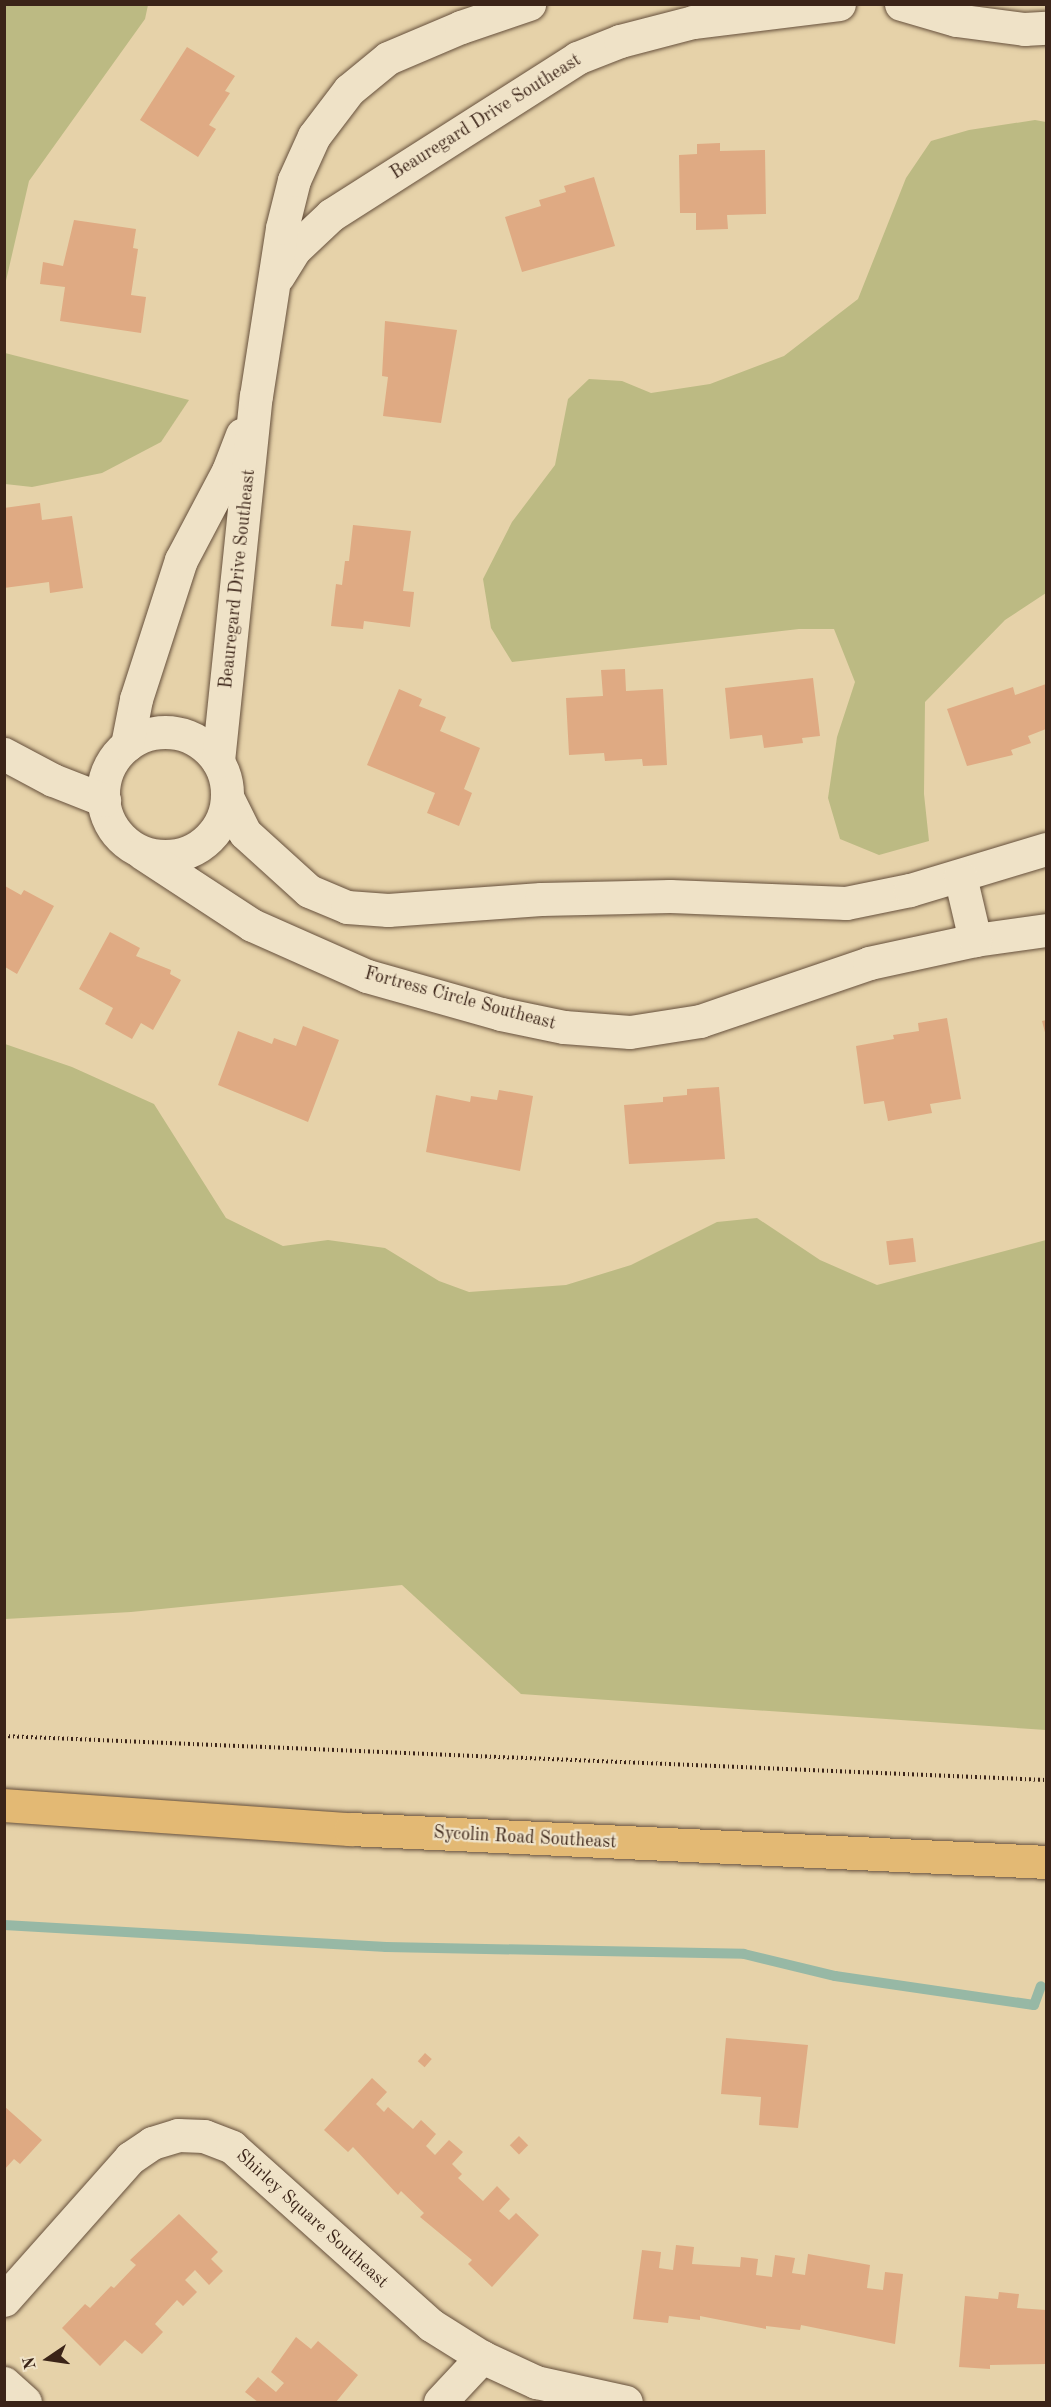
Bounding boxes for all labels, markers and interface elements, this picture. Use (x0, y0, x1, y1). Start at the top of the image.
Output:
street label: Beauregard Drive Southeast (387, 49, 585, 185)
street label: Beauregard Drive Southeast (216, 468, 260, 690)
street label: Fortress Circle Southeast (362, 963, 558, 1035)
street label: Sycolin Road Southeast (433, 1822, 617, 1854)
street label: Shirley Square Southeast (231, 2145, 393, 2293)
north arrow (18, 2329, 78, 2389)
text: N (21, 2355, 40, 2371)

